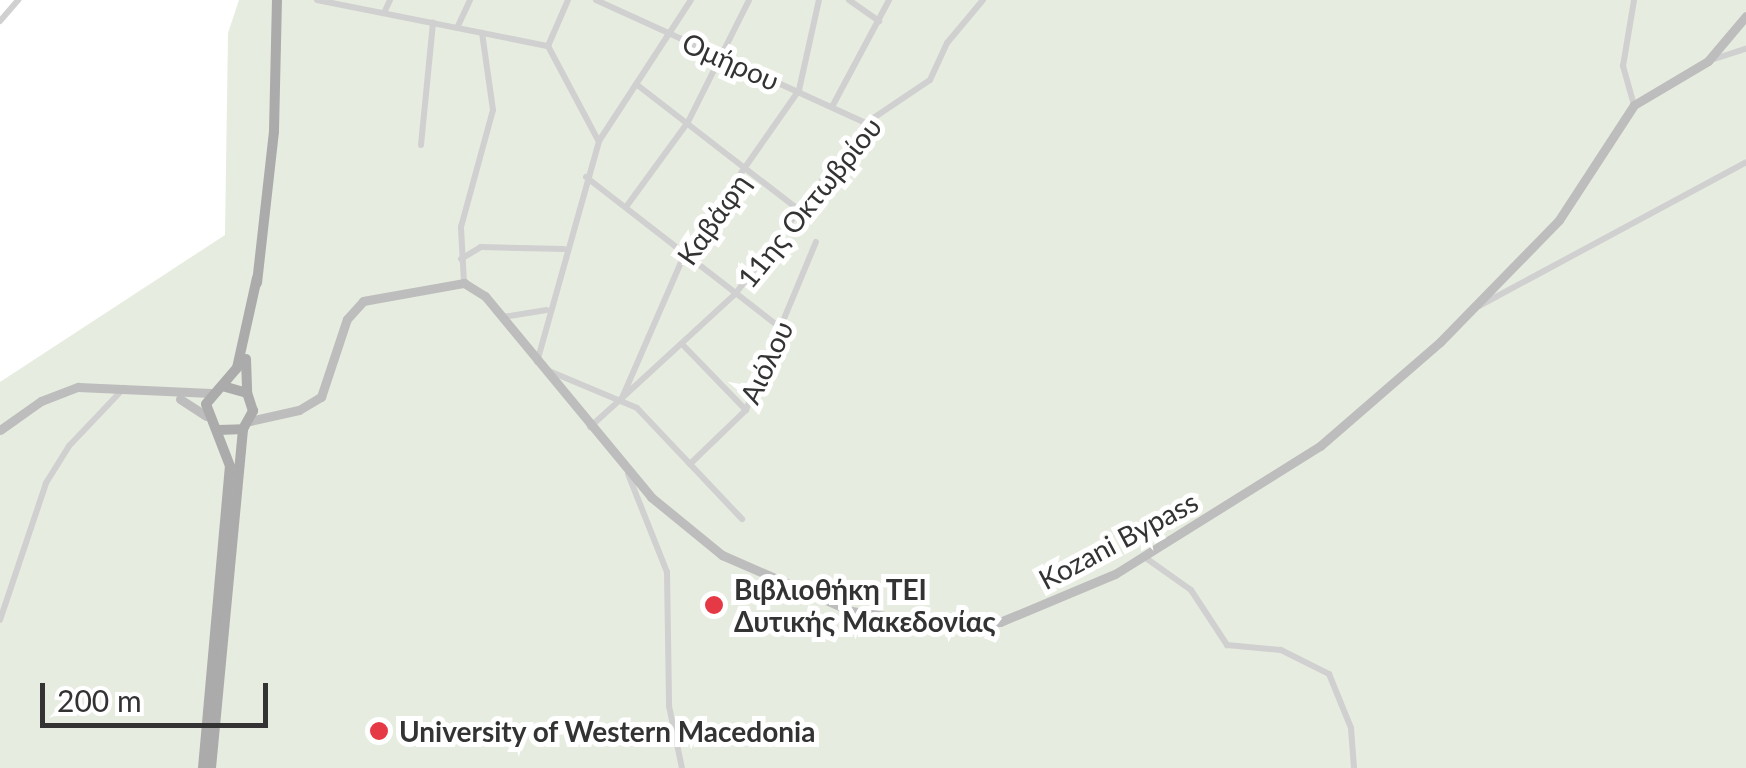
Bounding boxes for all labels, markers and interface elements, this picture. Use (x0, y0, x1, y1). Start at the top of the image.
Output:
street label: Ομήρου (677, 25, 785, 97)
street label: 11ης Οκτωβρίου (730, 110, 888, 294)
street label: Καβάφη (670, 167, 756, 271)
street label: Αιόλου (732, 315, 800, 409)
street label: Kozani Bypass (1033, 484, 1203, 596)
place label: Βιβλιοθήκη ΤΕΙ Δυτικής Μακεδονίας (734, 572, 996, 638)
marker: Βιβλιοθήκη ΤΕΙ Δυτικής Μακεδονίας (703, 594, 725, 616)
scale bar (45, 663, 272, 725)
text: 200 m (57, 682, 142, 718)
place label: University of Western Macedonia (399, 714, 817, 748)
marker: University of Western Macedonia (368, 720, 390, 742)

